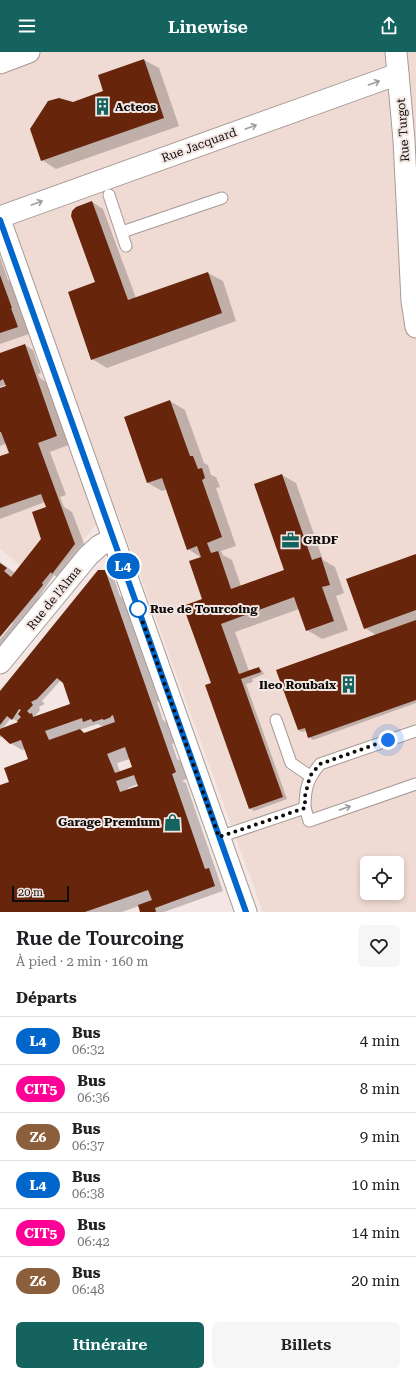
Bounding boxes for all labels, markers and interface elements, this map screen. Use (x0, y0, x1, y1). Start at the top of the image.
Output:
icon: menu (16, 15, 38, 37)
icon: share (378, 15, 400, 37)
text: Linewise (168, 16, 248, 37)
one-way arrow (367, 78, 379, 86)
building icon: Acteos (92, 97, 112, 117)
street label: Rue Turgot (394, 97, 412, 162)
place label: Acteos (115, 100, 156, 114)
one-way arrow (245, 122, 257, 130)
street label: Rue Jacquard (160, 125, 239, 165)
one-way arrow (30, 199, 42, 207)
office icon: GRDF (280, 530, 300, 550)
place label: GRDF (303, 533, 339, 547)
line badge: L4 (105, 553, 141, 579)
text: L4 (115, 558, 131, 574)
street label: Rue de l'Alma (24, 563, 84, 633)
marker: Rue de Tourcoing (129, 600, 147, 618)
place label: Rue de Tourcoing (150, 602, 258, 616)
building icon: Ileo Roubaix (339, 675, 359, 695)
place label: Ileo Roubaix (259, 678, 336, 692)
your location (378, 730, 398, 750)
one-way arrow (339, 804, 351, 812)
shop icon: Garage Premium (163, 812, 183, 832)
place label: Garage Premium (58, 815, 160, 829)
map controls (360, 856, 404, 900)
button: locate (360, 856, 404, 900)
scale bar (12, 884, 69, 903)
text: 20 m (18, 886, 43, 899)
button: heart (358, 925, 400, 967)
text: Rue de Tourcoing (16, 927, 184, 950)
text: À pied · 2 min · 160 m (16, 954, 148, 969)
text: Départs (16, 989, 77, 1007)
text: Bus (72, 1024, 100, 1042)
text: 4 min (360, 1032, 400, 1050)
text: L4 (30, 1033, 46, 1049)
text: 06:32 (72, 1042, 104, 1057)
text: Bus (77, 1072, 106, 1090)
text: 8 min (360, 1080, 400, 1098)
text: CIT5 (24, 1081, 57, 1097)
text: 06:36 (77, 1090, 110, 1105)
text: Bus (72, 1120, 100, 1138)
text: 9 min (360, 1128, 400, 1146)
text: Z6 (30, 1129, 46, 1145)
text: 06:37 (72, 1138, 104, 1153)
text: Bus (72, 1168, 100, 1186)
text: 10 min (351, 1176, 400, 1194)
text: L4 (30, 1177, 46, 1193)
text: 06:38 (72, 1186, 104, 1201)
text: Bus (77, 1216, 106, 1234)
text: 14 min (351, 1224, 400, 1242)
text: CIT5 (24, 1225, 57, 1241)
text: 06:42 (77, 1234, 110, 1249)
text: Bus (72, 1264, 100, 1282)
text: 20 min (351, 1272, 400, 1290)
text: Z6 (30, 1273, 46, 1289)
text: 06:48 (72, 1282, 104, 1297)
button: Itinéraire (16, 1322, 204, 1368)
button: Billets (212, 1322, 400, 1368)

